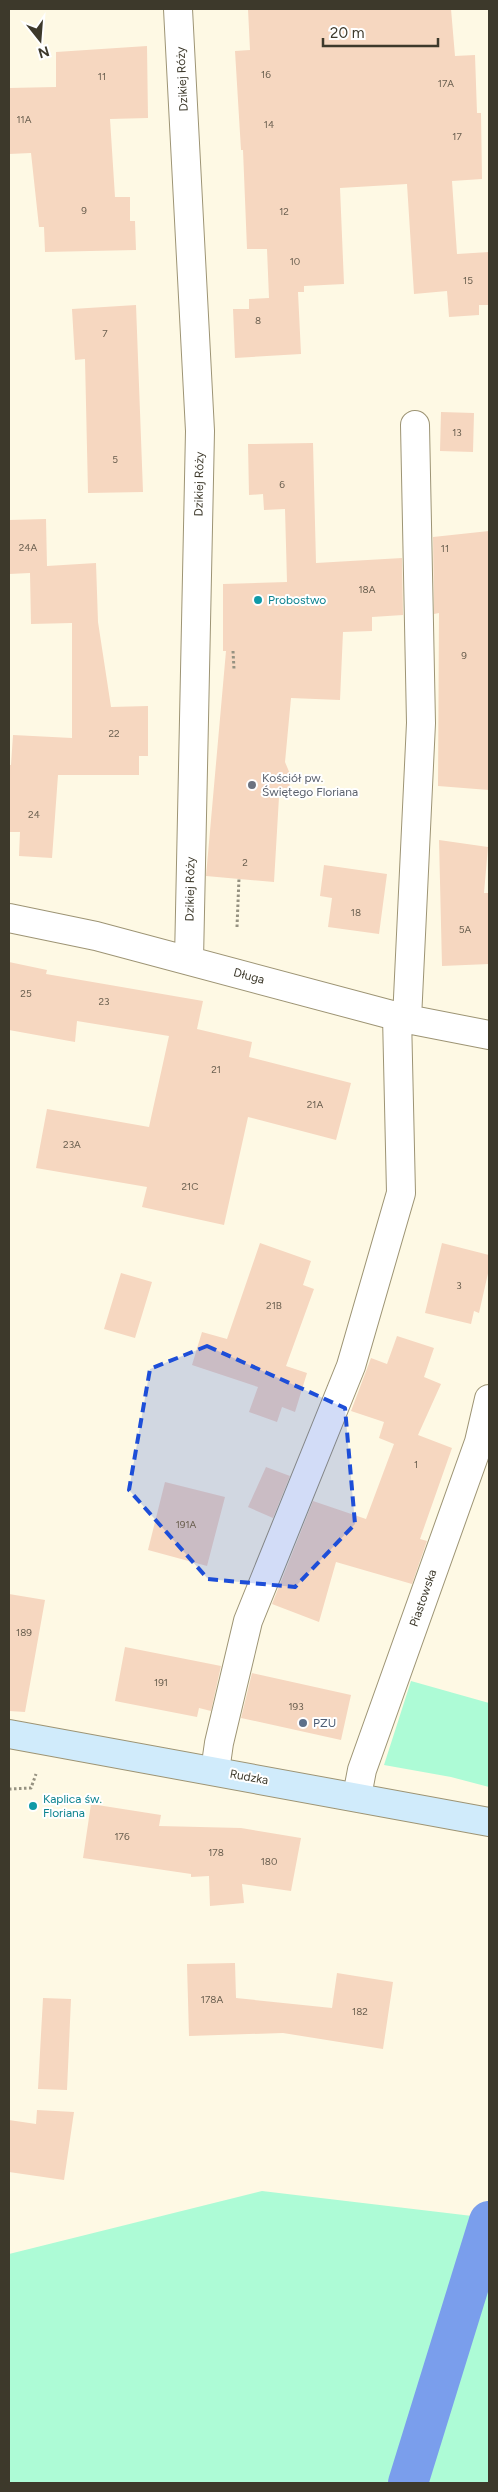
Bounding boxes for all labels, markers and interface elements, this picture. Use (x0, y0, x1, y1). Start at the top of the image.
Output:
north arrow (15, 15, 65, 65)
scale bar (323, 15, 438, 47)
text: 20 m (330, 24, 364, 42)
text: N (36, 42, 51, 62)
street label: Dzikiej Róży (173, 46, 191, 112)
house number: 16 (261, 68, 271, 81)
house number: 11 (98, 70, 106, 83)
house number: 17A (438, 77, 454, 90)
house number: 11A (16, 113, 32, 126)
house number: 14 (264, 118, 274, 131)
house number: 17 (452, 130, 462, 143)
house number: 9 (81, 204, 87, 217)
house number: 12 (279, 205, 289, 218)
house number: 10 (290, 255, 300, 268)
house number: 15 (463, 274, 473, 287)
house number: 8 (255, 314, 261, 327)
house number: 7 (102, 327, 108, 340)
house number: 13 (452, 426, 462, 439)
street label: Dzikiej Róży (191, 451, 207, 517)
house number: 5 (112, 453, 118, 466)
house number: 6 (279, 478, 285, 491)
house number: 24A (19, 541, 38, 554)
house number: 11 (441, 542, 449, 555)
house number: 18A (358, 583, 376, 596)
place label: Probostwo (268, 593, 326, 607)
marker: Probostwo (252, 594, 264, 606)
house number: 9 (461, 649, 467, 662)
house number: 22 (108, 727, 120, 740)
place label: Kościół pw. Świętego Floriana (262, 771, 358, 799)
marker: Kościół pw. Świętego Floriana (246, 779, 258, 791)
house number: 24 (28, 808, 40, 821)
street label: Dzikiej Róży (182, 856, 198, 922)
house number: 2 (242, 856, 248, 869)
house number: 18 (351, 906, 361, 919)
house number: 5A (459, 923, 471, 936)
street label: Długa (232, 965, 266, 987)
house number: 25 (20, 987, 32, 1000)
house number: 23 (98, 995, 110, 1008)
house number: 21 (211, 1063, 221, 1076)
house number: 21A (307, 1098, 323, 1111)
house number: 23A (63, 1138, 81, 1151)
house number: 21C (182, 1180, 198, 1193)
house number: 3 (456, 1279, 462, 1292)
house number: 21B (266, 1299, 282, 1312)
house number: 1 (414, 1458, 418, 1471)
house number: 191A (176, 1518, 197, 1531)
street label: Piastowska (407, 1568, 439, 1628)
house number: 189 (16, 1626, 32, 1639)
house number: 191 (154, 1676, 168, 1689)
house number: 193 (288, 1700, 304, 1713)
place label: PZU (313, 1716, 336, 1730)
marker: PZU (297, 1717, 309, 1729)
street label: Rudzka (229, 1767, 269, 1787)
place label: Kaplica św. Floriana (43, 1792, 102, 1820)
marker: Kaplica św. Floriana (27, 1800, 39, 1812)
house number: 176 (114, 1830, 130, 1843)
house number: 178 (208, 1846, 224, 1859)
house number: 180 (261, 1855, 277, 1868)
house number: 178A (201, 1993, 223, 2006)
house number: 182 (352, 2005, 368, 2018)

